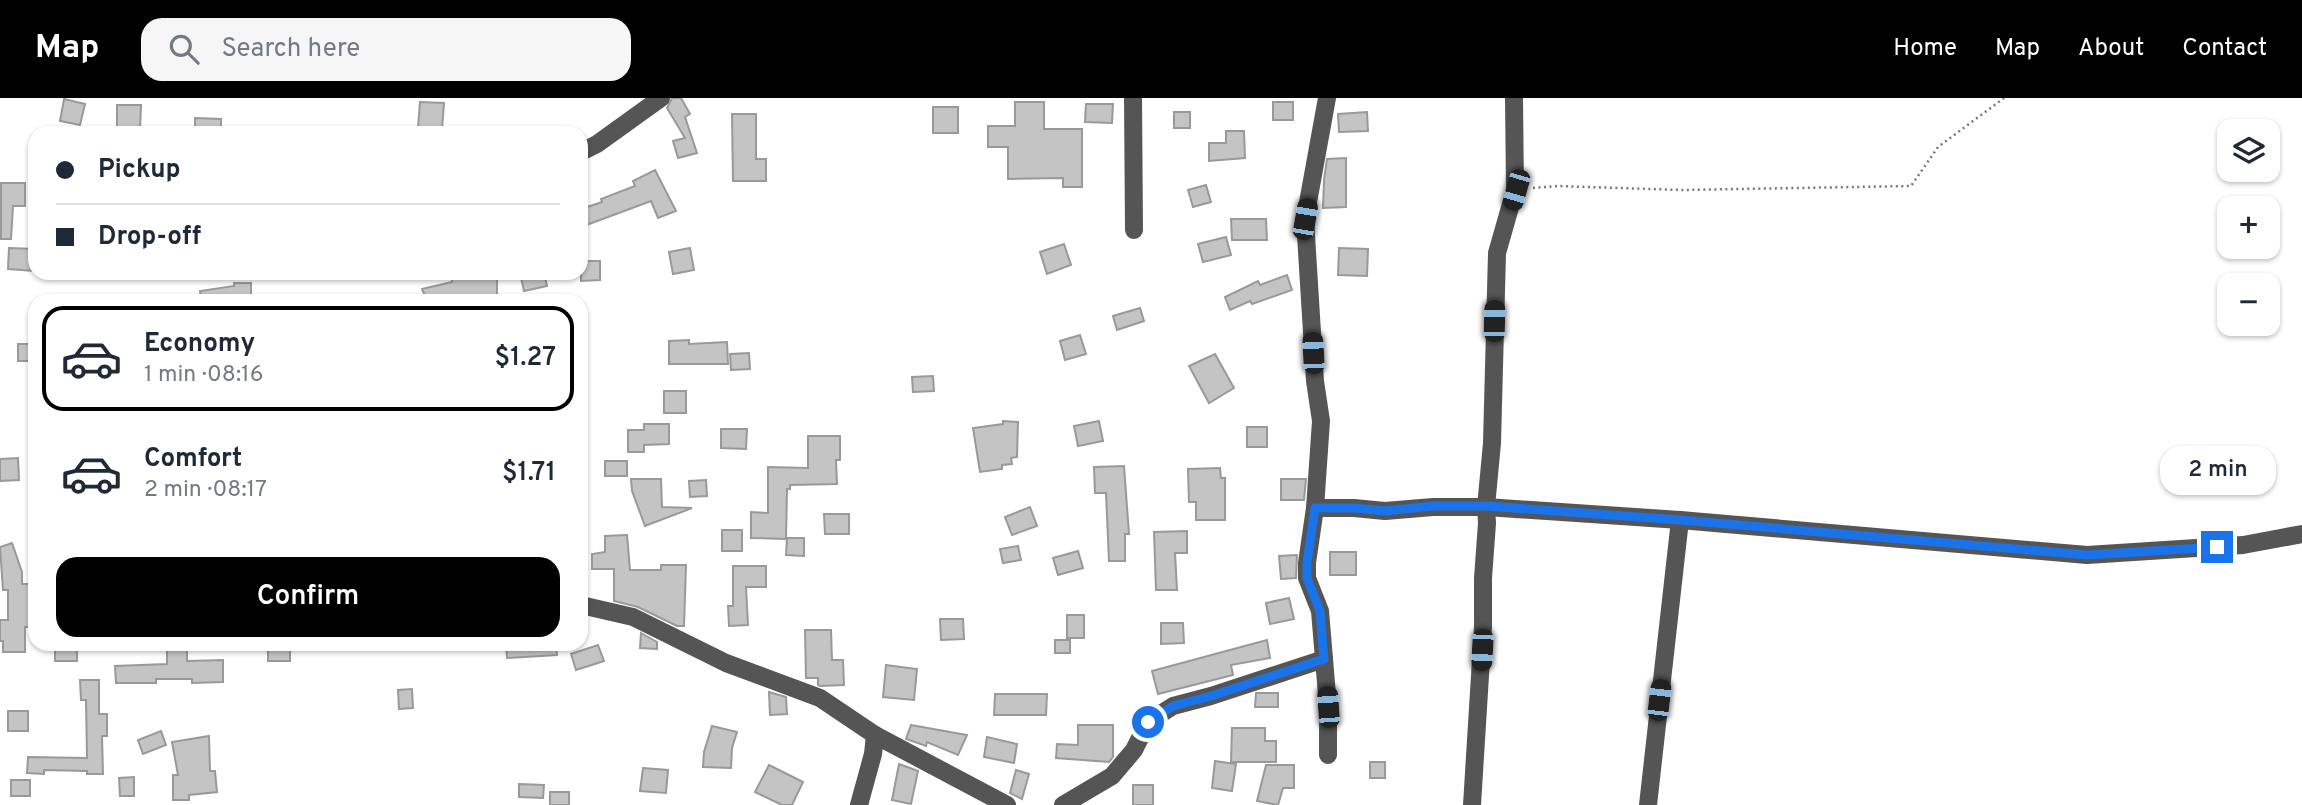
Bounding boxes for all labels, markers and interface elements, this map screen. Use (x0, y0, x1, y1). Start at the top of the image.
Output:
search box (141, 18, 631, 81)
text: Map (35, 28, 99, 70)
icon: search (165, 30, 203, 68)
text: Search here (221, 33, 360, 66)
text: Home (1893, 34, 1957, 64)
text: Map (1995, 34, 2040, 64)
text: About (2078, 34, 2144, 64)
text: Contact (2182, 34, 2267, 64)
map controls (2217, 119, 2280, 336)
button: layers (2217, 119, 2280, 182)
text: Pickup (98, 154, 181, 187)
car (1501, 167, 1532, 213)
car (1292, 196, 1319, 242)
button: + (2217, 196, 2280, 259)
text: Drop-off (98, 221, 201, 254)
button: − (2217, 273, 2280, 336)
car (1484, 300, 1505, 342)
icon: car (60, 327, 123, 390)
text: Economy (144, 328, 255, 361)
car (1302, 331, 1325, 375)
text: $1.27 (495, 342, 556, 375)
text: 1 min · 08:16 (144, 361, 263, 390)
icon: car (60, 442, 123, 505)
text: Comfort (144, 443, 242, 476)
callout: 2 min (2159, 446, 2275, 494)
text: 2 min (2188, 456, 2248, 485)
text: $1.71 (502, 457, 556, 490)
text: 2 min · 08:17 (144, 476, 267, 505)
route end (2201, 531, 2233, 563)
button: Confirm (56, 557, 560, 637)
car (1471, 628, 1494, 672)
car (1647, 678, 1672, 722)
car (1317, 685, 1340, 729)
route start (1132, 706, 1164, 738)

